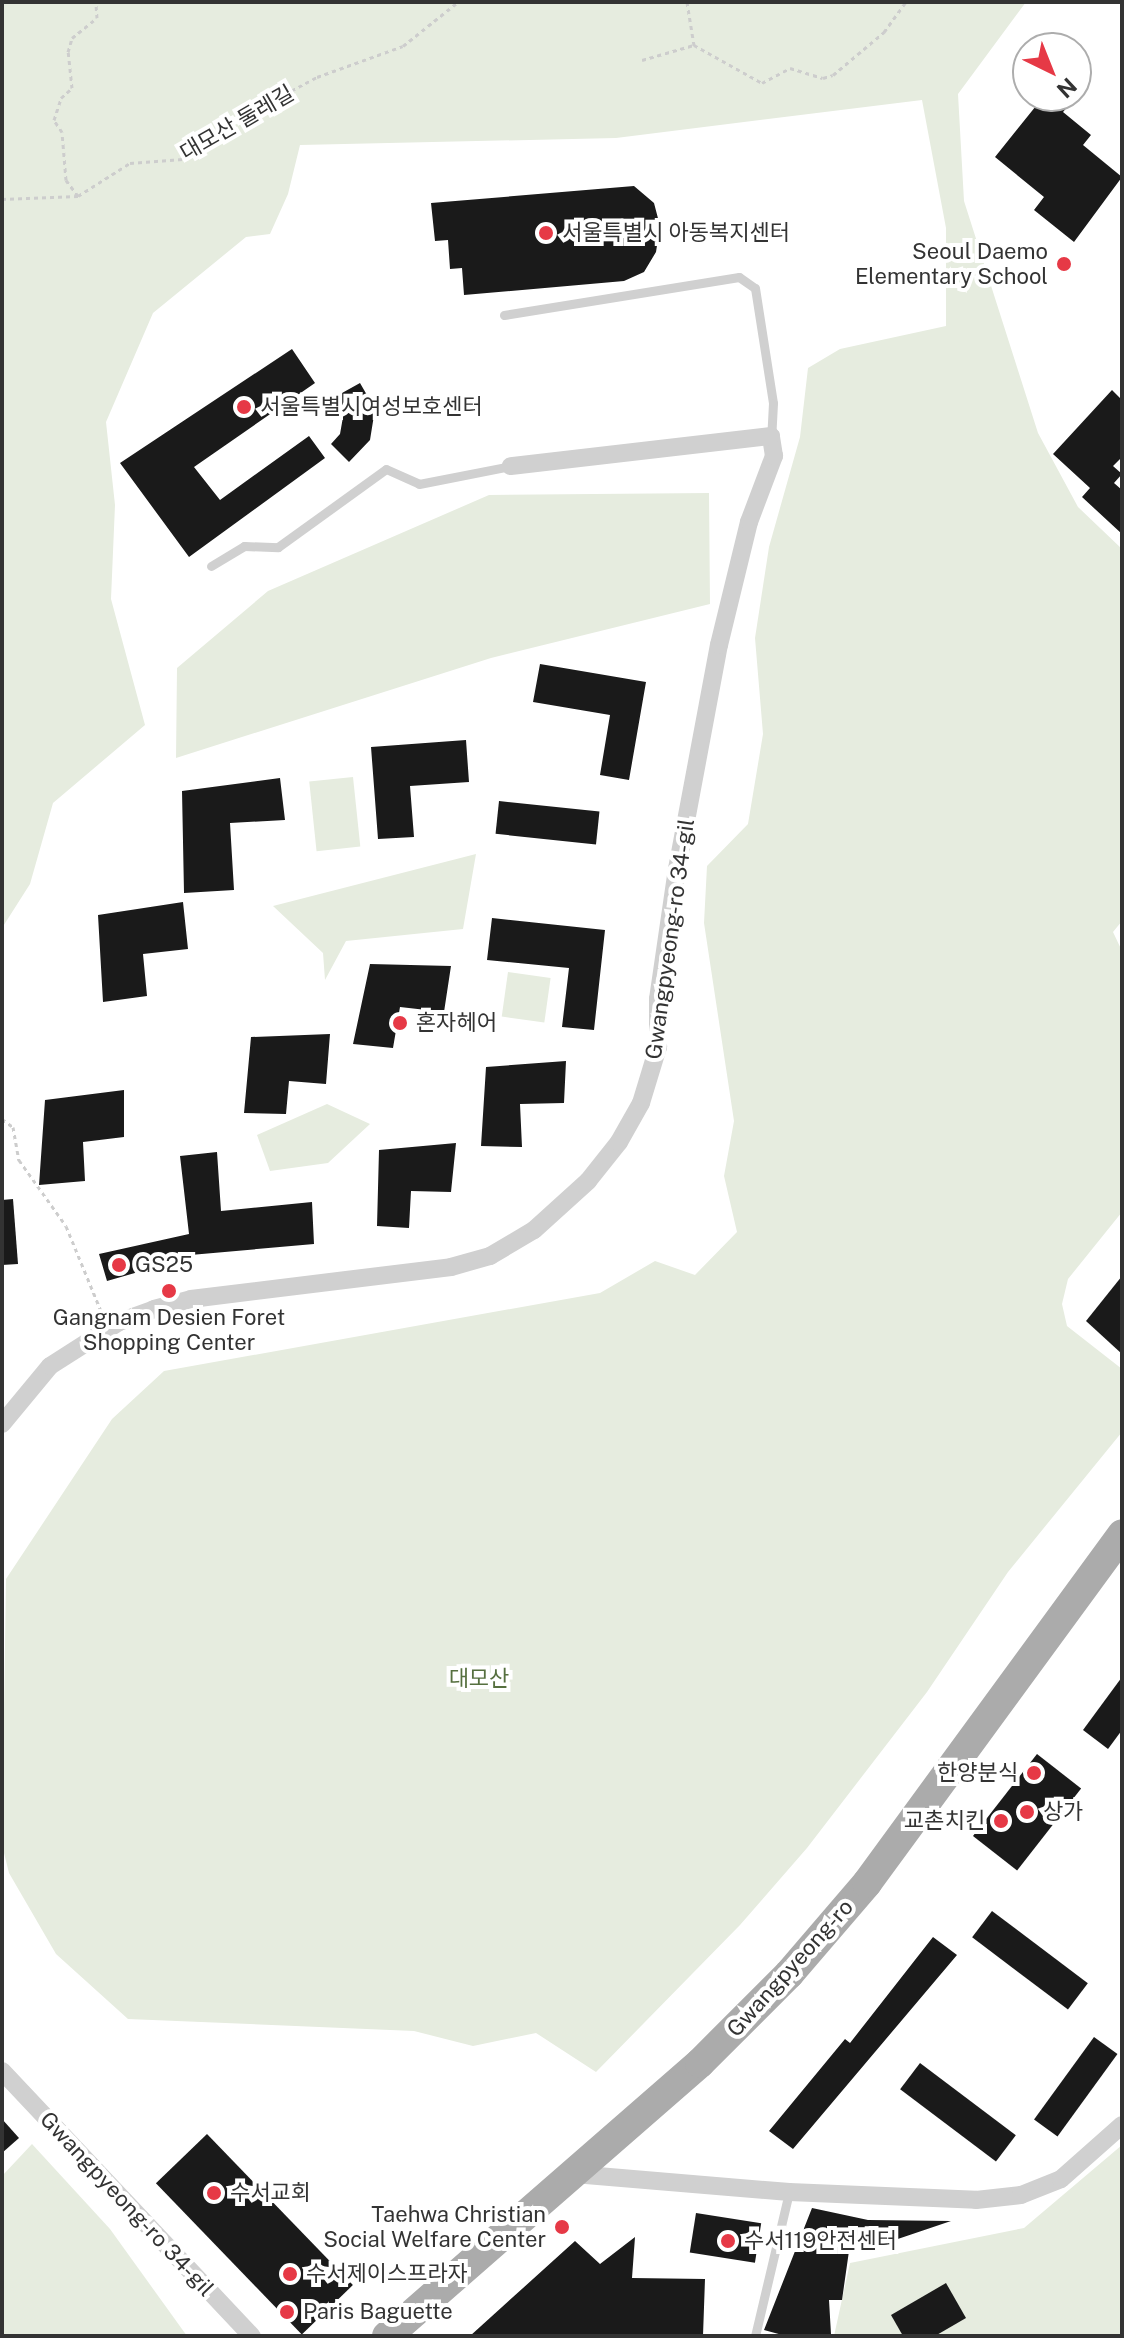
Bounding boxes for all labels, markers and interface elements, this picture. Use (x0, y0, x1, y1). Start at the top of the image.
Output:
north arrow (1012, 32, 1092, 112)
text: N (1052, 73, 1082, 103)
street label: 대모산 둘레길 (176, 80, 298, 166)
place label: 서울특별시 아동복지센터 (562, 220, 790, 246)
marker: 서울특별시 아동복지센터 (537, 224, 555, 242)
place label: Seoul Daemo Elementary School (855, 238, 1048, 290)
marker: Seoul Daemo Elementary School (1055, 255, 1073, 273)
place label: 서울특별시여성보호센터 (260, 394, 483, 420)
marker: 서울특별시여성보호센터 (235, 398, 253, 416)
street label: Gwangpyeong-ro 34-gil (640, 817, 700, 1061)
place label: 혼자헤어 (416, 1010, 497, 1036)
marker: 혼자헤어 (391, 1014, 409, 1032)
place label: GS25 (135, 1252, 193, 1278)
marker: GS25 (110, 1256, 128, 1274)
marker: Gangnam Desien Foret Shopping Center (160, 1282, 178, 1300)
place label: Gangnam Desien Foret Shopping Center (53, 1304, 285, 1356)
park label: 대모산 (449, 1666, 509, 1692)
place label: 한양분식 (937, 1760, 1018, 1786)
marker: 한양분식 (1025, 1764, 1043, 1782)
place label: 상가 (1043, 1799, 1083, 1825)
marker: 상가 (1018, 1803, 1036, 1821)
place label: 교촌치킨 (904, 1808, 985, 1834)
marker: 교촌치킨 (992, 1812, 1010, 1830)
street label: Gwangpyeong-ro (721, 1894, 859, 2042)
street label: Gwangpyeong-ro 34-gil (35, 2106, 219, 2302)
place label: 수서교회 (230, 2180, 311, 2206)
marker: 수서교회 (205, 2184, 223, 2202)
place label: Taehwa Christian Social Welfare Center (322, 2201, 546, 2252)
marker: Taehwa Christian Social Welfare Center (553, 2218, 571, 2236)
place label: 수서119안전센터 (744, 2228, 897, 2254)
marker: 수서119안전센터 (719, 2232, 737, 2250)
place label: 수서제이스프라자 (306, 2261, 468, 2287)
marker: 수서제이스프라자 (281, 2265, 299, 2283)
place label: Paris Baguette (303, 2299, 453, 2325)
marker: Paris Baguette (278, 2303, 296, 2321)

